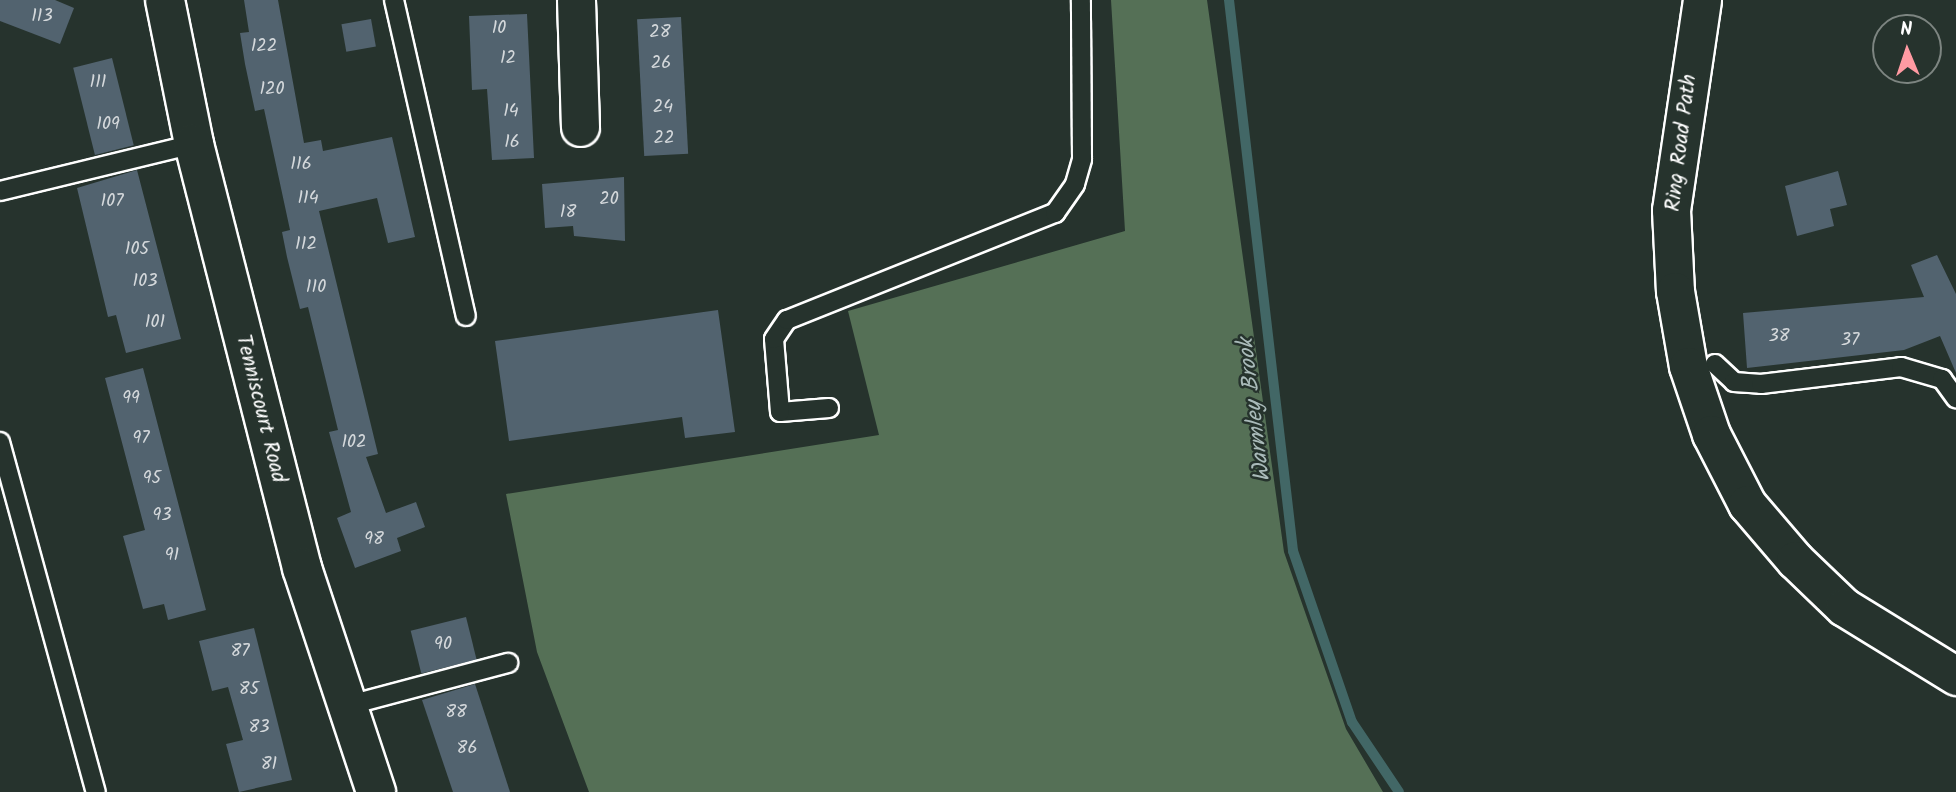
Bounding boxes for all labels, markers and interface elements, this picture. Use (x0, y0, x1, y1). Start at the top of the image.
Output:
house number: 113 (31, 6, 53, 28)
north arrow (1872, 14, 1942, 84)
text: N (1900, 15, 1913, 45)
house number: 10 (492, 18, 506, 40)
house number: 28 (649, 22, 671, 44)
house number: 122 (251, 36, 277, 58)
house number: 12 (500, 48, 516, 70)
house number: 26 (651, 53, 671, 75)
house number: 111 (90, 72, 106, 94)
street label: Ring Road Path (1661, 73, 1703, 213)
house number: 120 (259, 79, 285, 101)
house number: 24 (653, 97, 673, 119)
house number: 14 (503, 101, 519, 123)
house number: 109 (96, 114, 120, 136)
house number: 22 (654, 128, 674, 150)
house number: 16 (504, 132, 520, 154)
house number: 116 (290, 154, 312, 176)
house number: 114 (297, 188, 319, 210)
house number: 20 (599, 189, 619, 211)
house number: 107 (101, 191, 123, 213)
house number: 18 (560, 202, 576, 224)
house number: 112 (295, 234, 317, 256)
house number: 105 (125, 239, 149, 261)
house number: 103 (133, 271, 157, 293)
house number: 110 (306, 277, 326, 299)
house number: 101 (145, 312, 165, 334)
house number: 38 (1768, 326, 1790, 348)
house number: 37 (1841, 330, 1859, 352)
street label: Tenniscourt Road (229, 332, 291, 486)
water label: Warmley Brook (1232, 337, 1278, 483)
house number: 99 (122, 388, 140, 410)
house number: 97 (132, 428, 150, 450)
house number: 102 (341, 432, 367, 454)
house number: 95 (143, 468, 161, 490)
house number: 93 (152, 505, 172, 527)
house number: 98 (364, 529, 384, 551)
house number: 91 (165, 545, 179, 567)
house number: 90 (434, 634, 452, 656)
house number: 87 (230, 641, 250, 663)
house number: 85 (239, 679, 259, 701)
house number: 88 (445, 702, 467, 724)
house number: 83 (248, 717, 270, 739)
house number: 86 (457, 738, 477, 760)
house number: 81 (261, 754, 277, 776)

